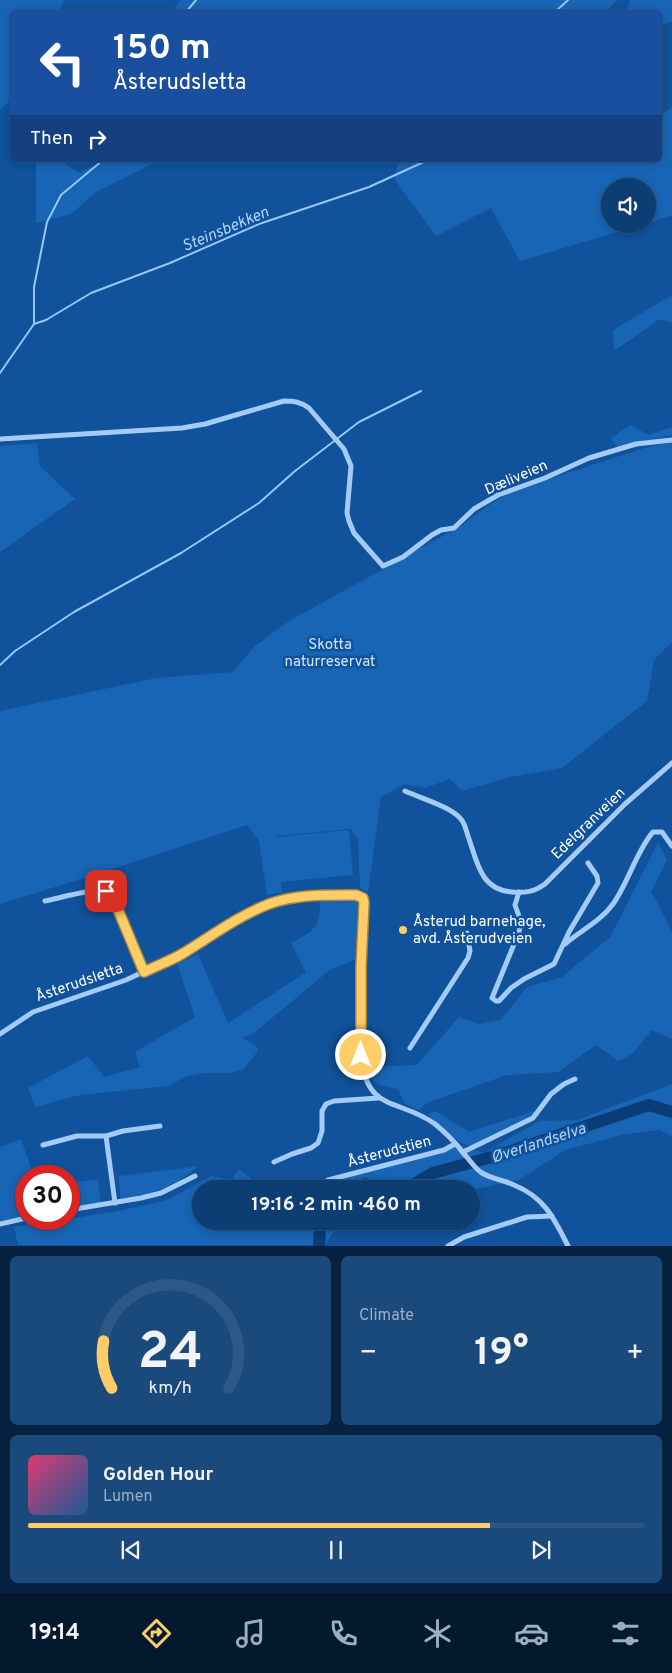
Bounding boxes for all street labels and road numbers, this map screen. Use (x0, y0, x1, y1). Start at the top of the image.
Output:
street label: Dæliveien (482, 457, 551, 500)
street label: Edelgranveien (548, 784, 630, 864)
street label: Åsterudsletta (33, 960, 126, 1007)
street label: Åsterudstien (345, 1132, 433, 1173)

